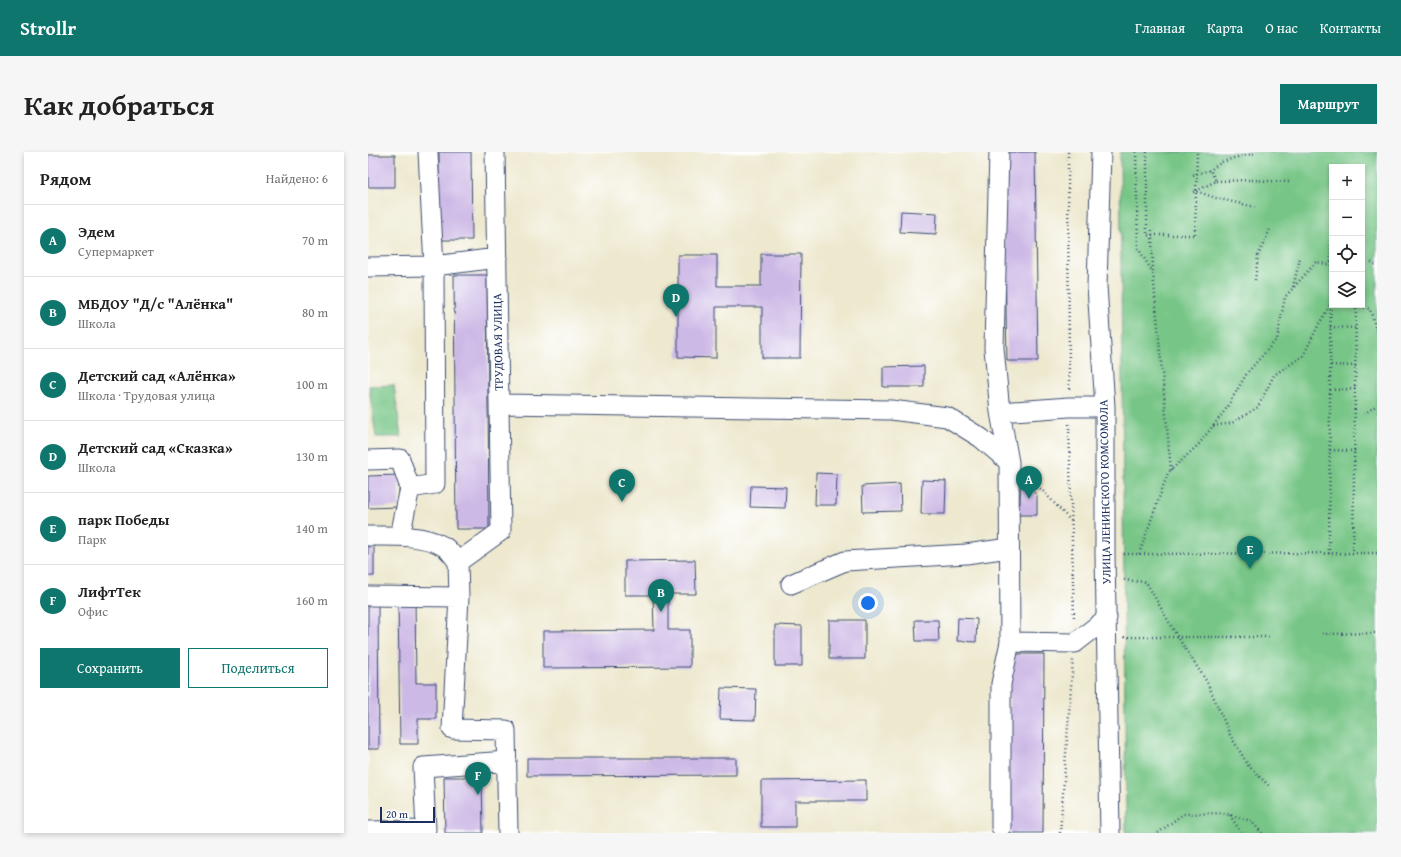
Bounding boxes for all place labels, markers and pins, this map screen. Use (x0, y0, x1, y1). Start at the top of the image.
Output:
pin: D (663, 284, 689, 317)
pin: A (1016, 466, 1042, 499)
pin: C (609, 469, 635, 502)
pin: E (1237, 536, 1263, 569)
pin: B (648, 579, 674, 612)
pin: F (465, 762, 491, 795)

